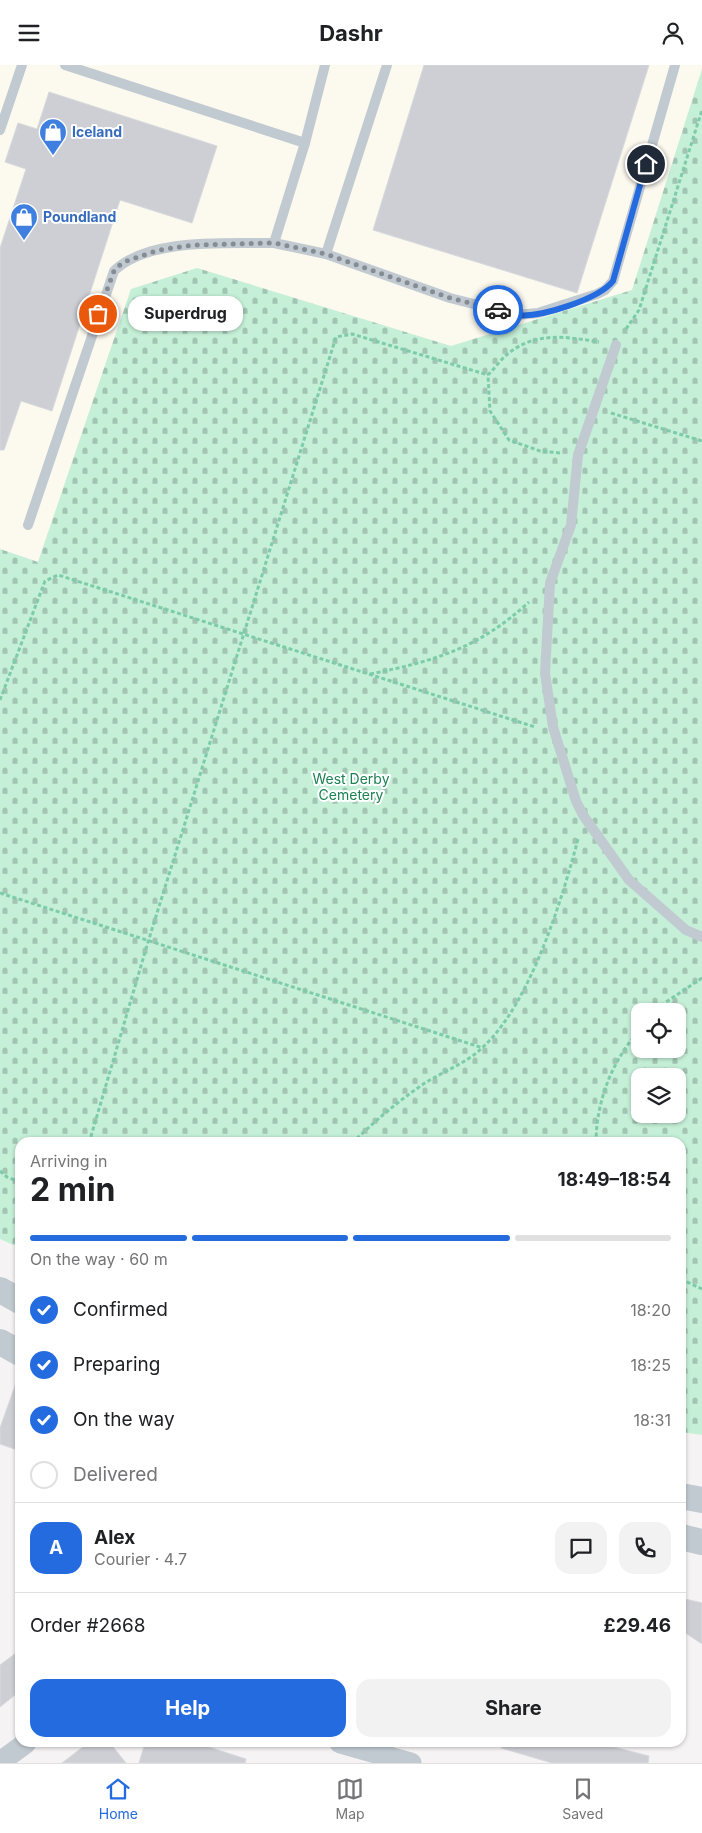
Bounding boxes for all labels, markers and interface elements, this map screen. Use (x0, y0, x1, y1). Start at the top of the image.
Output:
icon: menu (15, 19, 43, 47)
icon: person (659, 19, 687, 47)
text: Dashr (319, 20, 383, 46)
shop icon: Iceland (38, 117, 68, 156)
place label: Iceland (72, 123, 122, 140)
pin (625, 143, 667, 185)
icon: home (632, 150, 660, 178)
shop icon: Poundland (9, 202, 39, 241)
place label: Poundland (43, 208, 116, 225)
courier (473, 285, 523, 335)
pin (77, 293, 119, 335)
icon: car (484, 296, 512, 324)
callout: Superdrug (128, 297, 243, 331)
icon: bag (84, 300, 112, 328)
text: Superdrug (144, 303, 227, 323)
park label: West Derby Cemetery (312, 770, 390, 803)
map controls (631, 1003, 686, 1123)
button: locate (631, 1003, 686, 1058)
button: layers (631, 1068, 686, 1123)
text: Arriving in (30, 1151, 107, 1171)
text: 18:49–18:54 (558, 1168, 671, 1191)
text: 2 min (30, 1170, 116, 1209)
text: On the way · 60 m (30, 1249, 168, 1269)
icon: check (30, 1296, 58, 1324)
text: Confirmed (73, 1298, 168, 1321)
text: 18:20 (630, 1300, 671, 1320)
icon: check (30, 1351, 58, 1379)
text: Preparing (73, 1353, 160, 1376)
text: 18:25 (631, 1355, 671, 1375)
icon: check (30, 1406, 58, 1434)
text: On the way (73, 1408, 175, 1431)
text: 18:31 (634, 1410, 671, 1430)
text: Delivered (73, 1463, 158, 1486)
button: chat (555, 1522, 607, 1574)
button: phone (619, 1522, 671, 1574)
text: Alex (94, 1526, 135, 1549)
text: A (49, 1536, 63, 1559)
text: Courier · 4.7 (94, 1549, 187, 1569)
text: Order #2668 (30, 1614, 146, 1637)
text: £29.46 (604, 1614, 671, 1637)
button: Help (30, 1679, 346, 1737)
button: Share (356, 1679, 671, 1737)
tab: Home (99, 1775, 138, 1822)
tab: Map (336, 1775, 365, 1822)
tab: Saved (562, 1775, 603, 1822)

